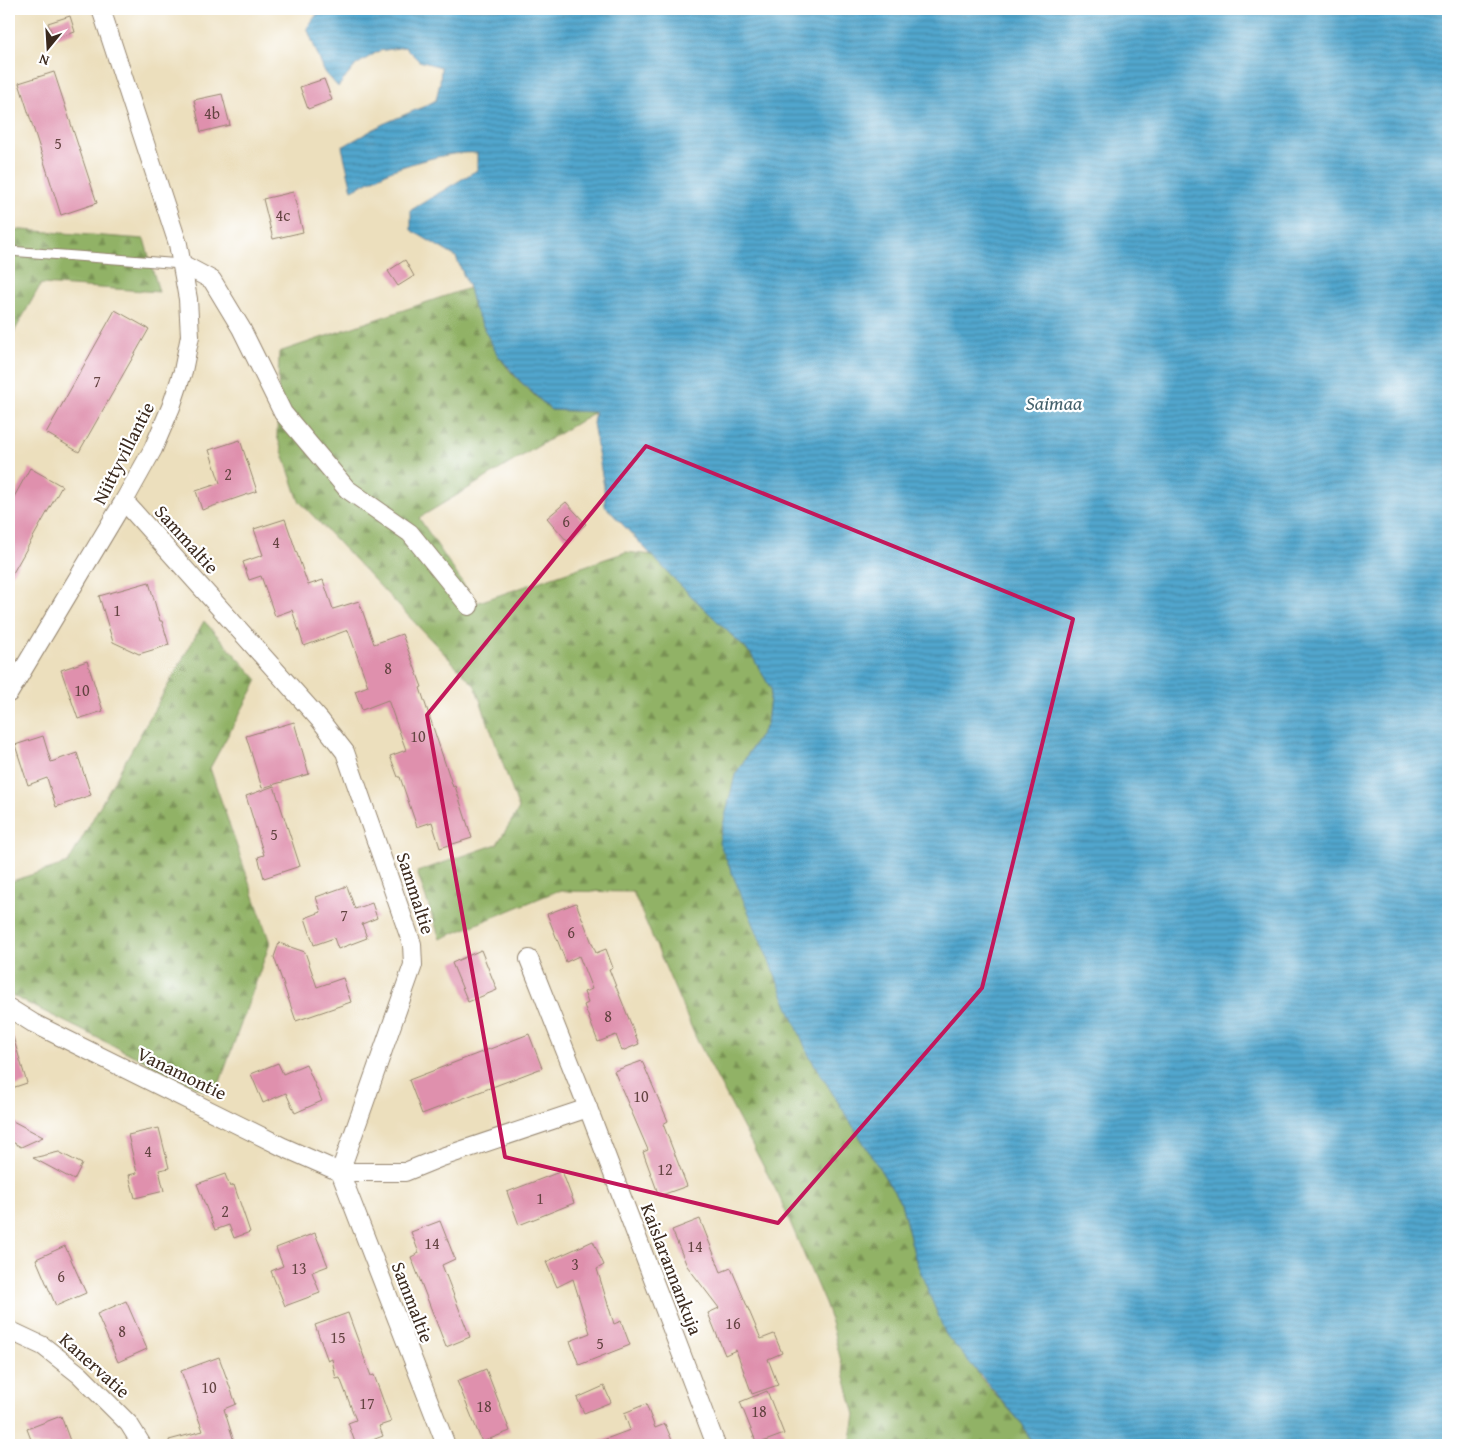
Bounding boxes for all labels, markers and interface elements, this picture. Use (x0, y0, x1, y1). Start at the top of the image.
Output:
north arrow (22, 22, 72, 72)
text: N (36, 49, 52, 71)
house number: 4b (204, 101, 220, 125)
house number: 5 (54, 131, 62, 155)
house number: 4c (276, 203, 290, 227)
house number: 7 (93, 369, 101, 393)
water label: Saimaa (1026, 388, 1083, 417)
street label: Niittyvillantie (85, 397, 161, 509)
house number: 2 (224, 462, 232, 486)
street label: Sammaltie (148, 498, 226, 580)
house number: 6 (562, 509, 570, 533)
house number: 4 (272, 530, 280, 554)
house number: 1 (113, 598, 121, 622)
house number: 8 (384, 656, 392, 680)
house number: 10 (74, 678, 90, 702)
house number: 10 (410, 724, 426, 748)
house number: 5 (270, 822, 278, 846)
street label: Sammaltie (390, 848, 442, 938)
house number: 7 (340, 903, 348, 927)
house number: 6 (567, 920, 575, 944)
house number: 8 (604, 1004, 612, 1028)
street label: Vanamontie (132, 1039, 232, 1107)
house number: 10 (633, 1084, 649, 1108)
house number: 4 (144, 1139, 152, 1163)
house number: 12 (657, 1157, 673, 1181)
house number: 1 (536, 1186, 544, 1210)
house number: 2 (221, 1199, 229, 1223)
street label: Kaislarannankuja (634, 1199, 710, 1339)
house number: 14 (424, 1231, 440, 1255)
house number: 14 (687, 1234, 703, 1258)
house number: 3 (571, 1252, 579, 1276)
house number: 13 (291, 1256, 307, 1280)
street label: Sammaltie (385, 1258, 441, 1347)
house number: 6 (57, 1264, 65, 1288)
house number: 16 (725, 1311, 741, 1335)
house number: 8 (118, 1319, 126, 1343)
house number: 15 (330, 1325, 346, 1349)
street label: Kanervatie (53, 1326, 137, 1404)
house number: 5 (596, 1331, 604, 1355)
house number: 10 (201, 1375, 217, 1399)
house number: 17 (359, 1391, 375, 1415)
house number: 18 (476, 1394, 492, 1418)
house number: 18 (751, 1399, 767, 1423)

